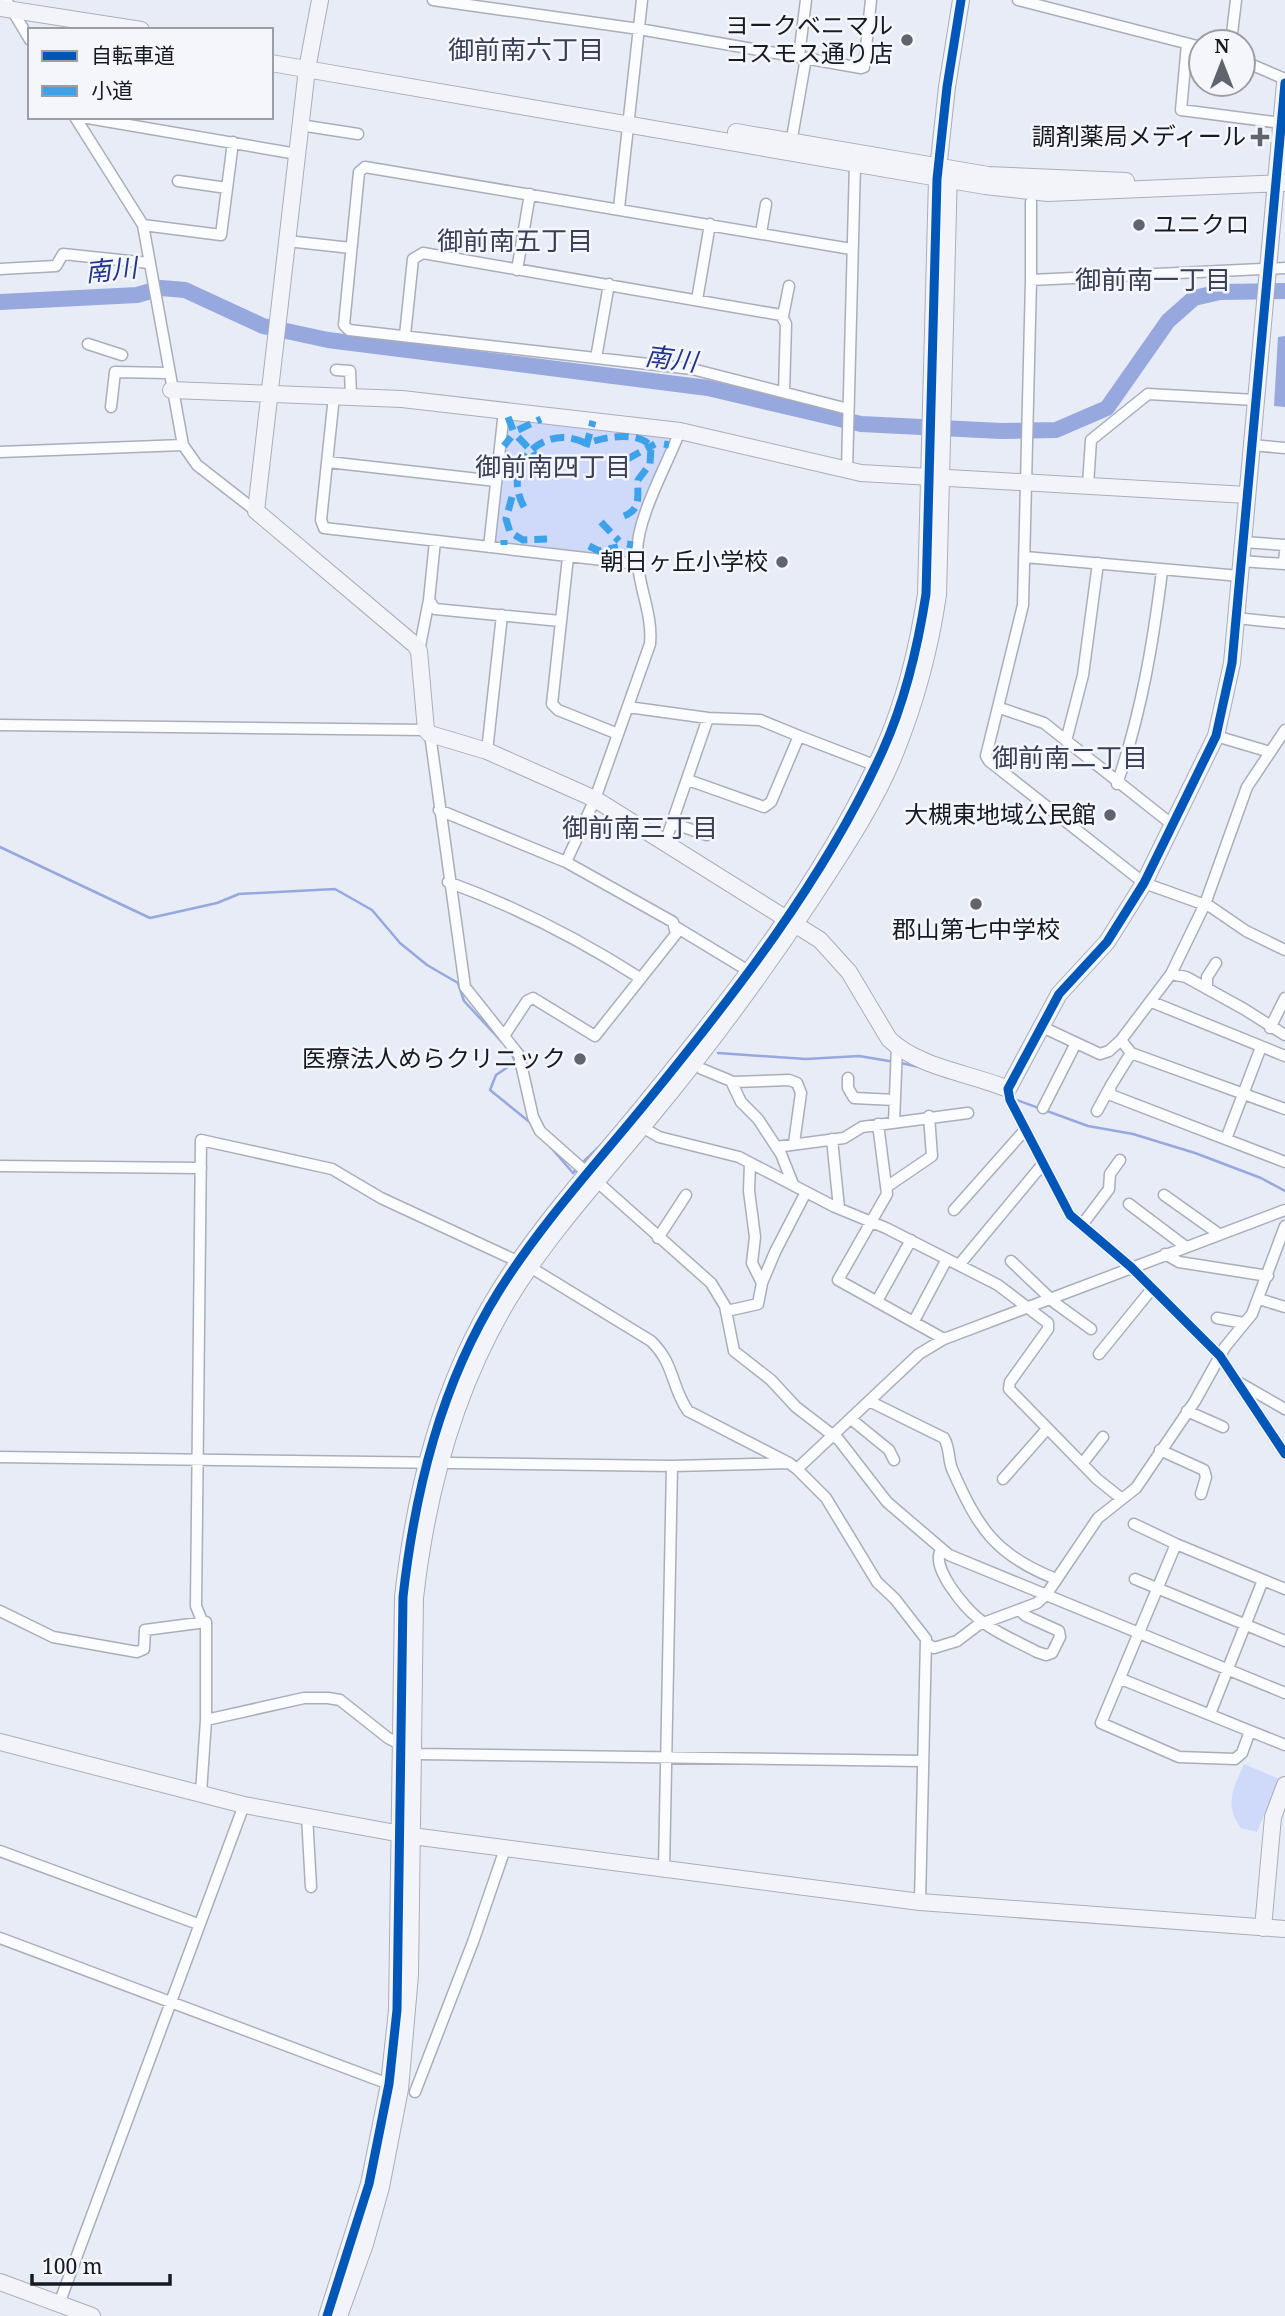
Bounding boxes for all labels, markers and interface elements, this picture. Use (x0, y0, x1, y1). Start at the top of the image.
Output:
place label: ヨークベニマル コスモス通り店 (725, 8, 893, 69)
legend (28, 28, 273, 119)
north arrow (1187, 28, 1257, 98)
district label: 御前南六丁目 (448, 31, 604, 67)
marker: ヨークベニマル コスモス通り店 (899, 32, 915, 48)
text: N (1215, 33, 1230, 59)
text: 自転車道 (91, 41, 175, 69)
text: 小道 (91, 76, 133, 104)
place label: 調剤薬局メディール (1032, 119, 1246, 152)
marker: 調剤薬局メディール (1252, 129, 1268, 145)
place label: ユニクロ (1153, 207, 1249, 240)
marker: ユニクロ (1131, 217, 1147, 233)
district label: 御前南五丁目 (437, 222, 593, 258)
water label: 南川 (83, 248, 142, 290)
district label: 御前南一丁目 (1075, 261, 1231, 297)
water label: 南川 (643, 337, 702, 379)
district label: 御前南四丁目 (475, 448, 631, 484)
place label: 朝日ヶ丘小学校 (600, 544, 768, 577)
marker: 朝日ヶ丘小学校 (774, 554, 790, 570)
district label: 御前南二丁目 (992, 739, 1148, 775)
place label: 大槻東地域公民館 (904, 797, 1096, 830)
marker: 大槻東地域公民館 (1102, 807, 1118, 823)
district label: 御前南三丁目 (562, 809, 718, 845)
marker: 郡山第七中学校 (968, 896, 984, 912)
place label: 郡山第七中学校 (892, 912, 1060, 945)
place label: 医療法人めらクリニック (302, 1041, 566, 1074)
marker: 医療法人めらクリニック (572, 1051, 588, 1067)
scale bar (32, 2242, 170, 2286)
text: 100 m (42, 2252, 103, 2280)

